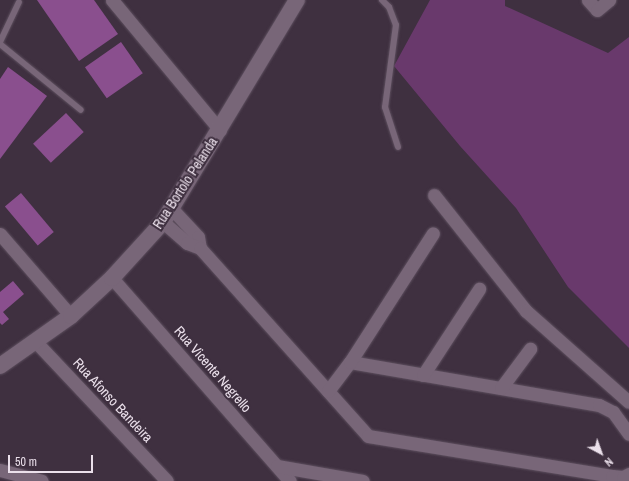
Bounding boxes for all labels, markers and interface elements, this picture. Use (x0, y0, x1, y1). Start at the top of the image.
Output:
street label: Rua Bortolo Pelanda (149, 134, 221, 232)
street label: Rua Vicente Negrello (171, 322, 255, 416)
street label: Rua Afonso Bandeira (69, 354, 157, 446)
north arrow (581, 433, 621, 473)
scale bar (10, 447, 95, 473)
text: 50 m (15, 454, 37, 470)
text: N (602, 455, 616, 469)

